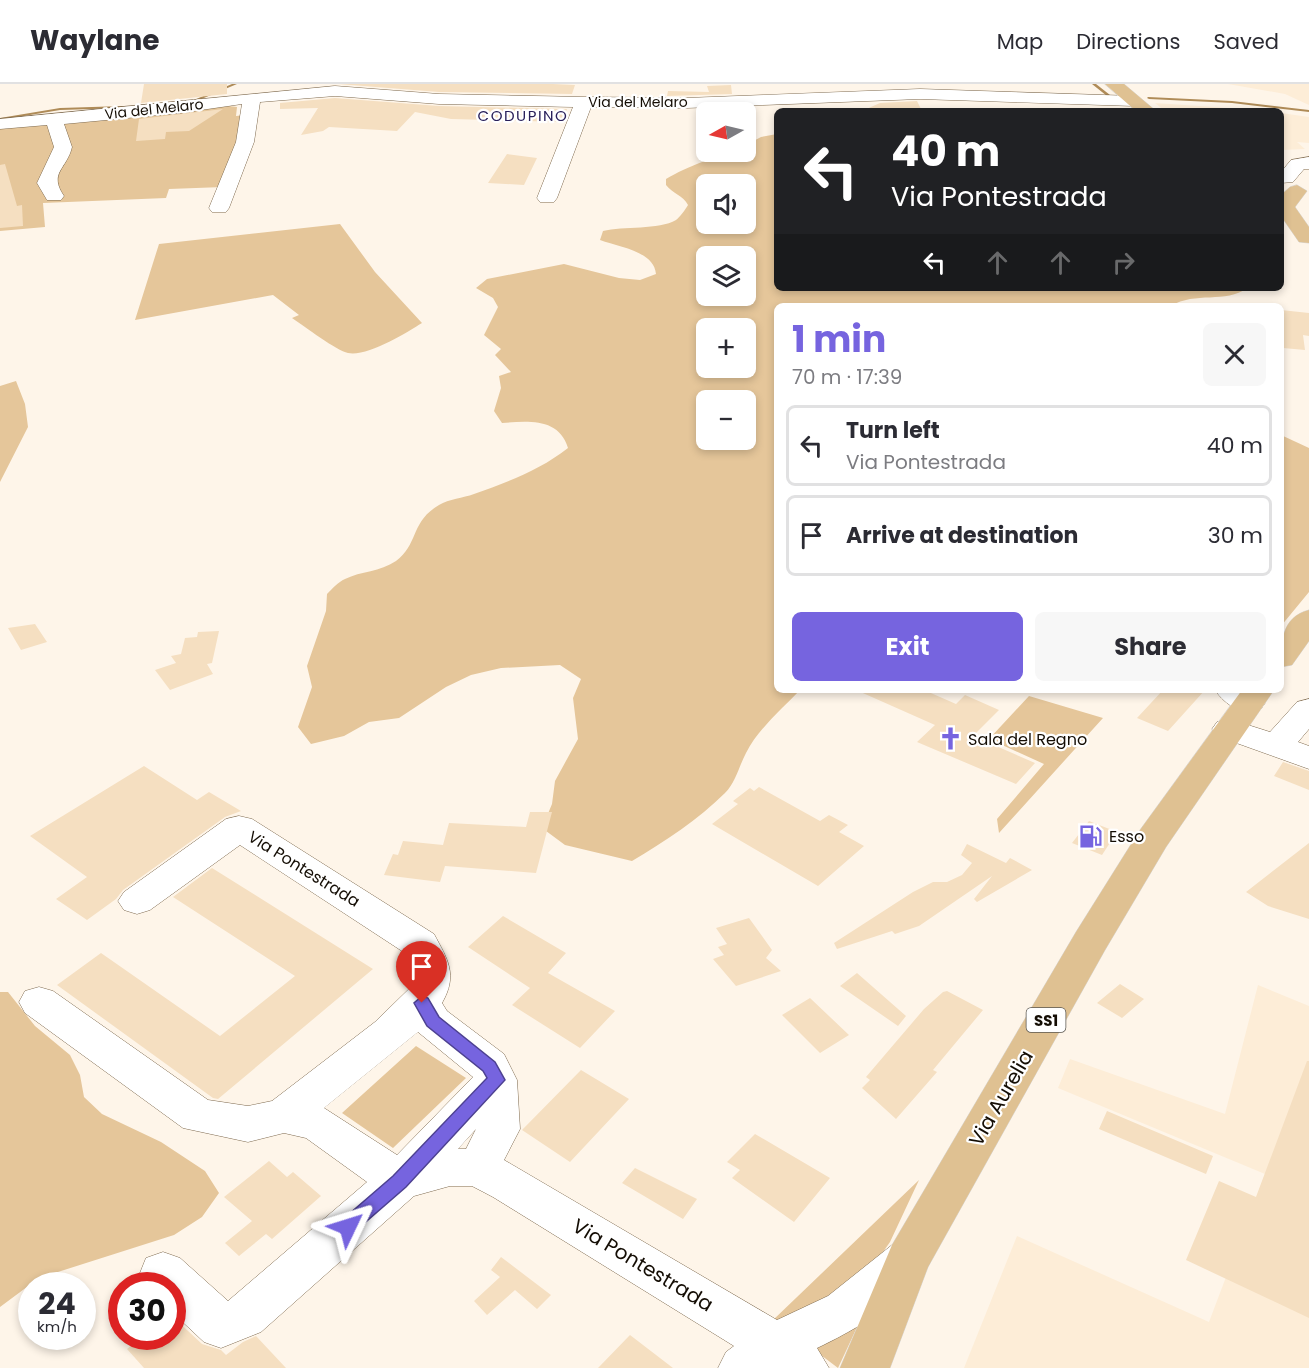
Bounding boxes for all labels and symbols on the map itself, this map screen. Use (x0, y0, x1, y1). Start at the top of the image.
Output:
street label: Via del Melaro (588, 92, 688, 112)
street label: Via del Melaro (104, 94, 204, 124)
north arrow (696, 102, 756, 162)
district label: CODUPINO (478, 105, 568, 126)
church icon: Sala del Regno (937, 726, 963, 752)
place label: Sala del Regno (968, 728, 1087, 751)
fuel station icon: Esso (1078, 823, 1104, 849)
street label: Via Pontestrada (244, 825, 364, 913)
place label: Esso (1109, 825, 1144, 848)
pin (396, 941, 447, 1003)
road number: SS1 (1026, 1008, 1066, 1032)
street label: Via Aurelia (962, 1045, 1040, 1151)
position arrow (316, 1195, 380, 1259)
street label: Via Pontestrada (567, 1212, 719, 1318)
speed limit sign: 30 (108, 1272, 186, 1350)

